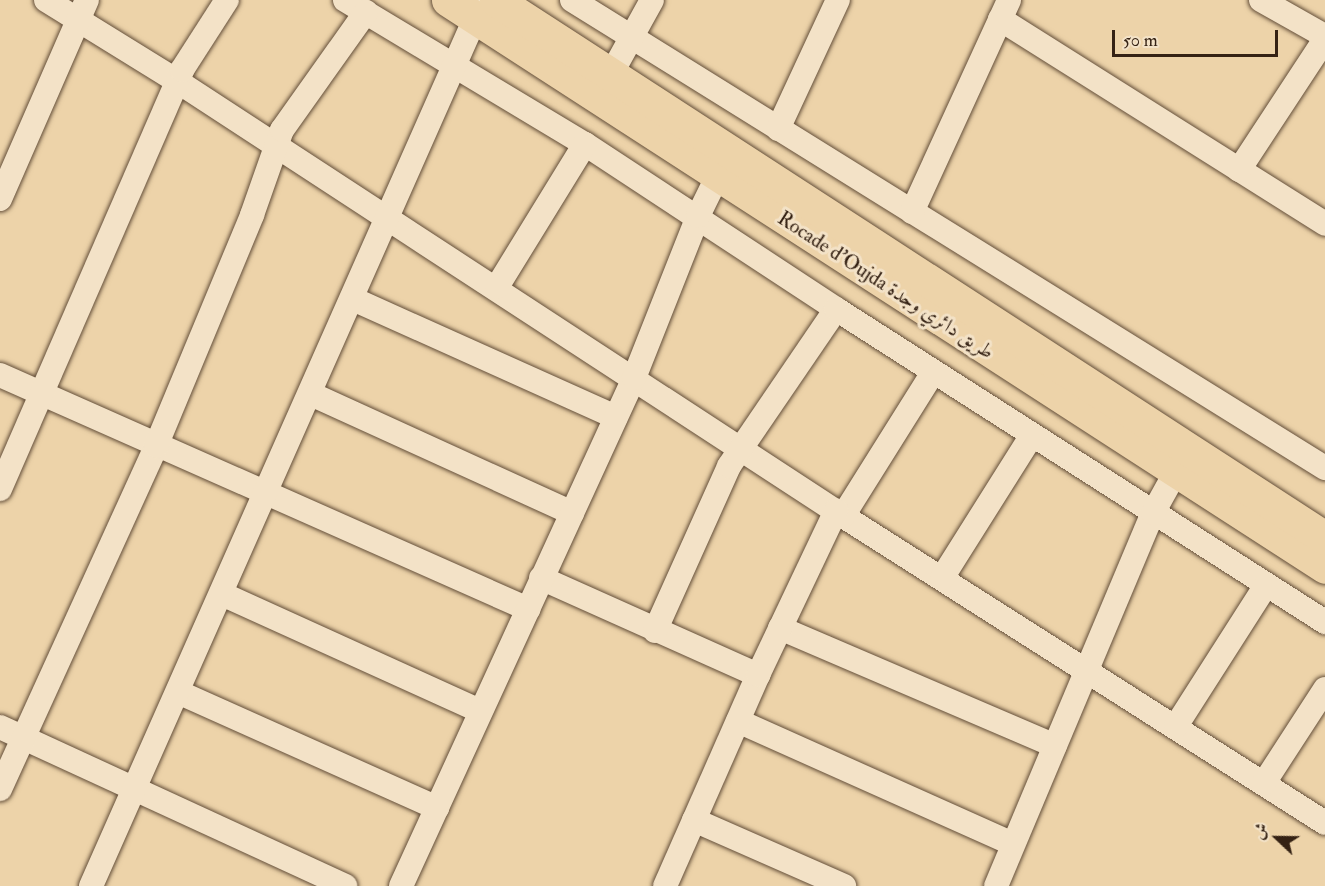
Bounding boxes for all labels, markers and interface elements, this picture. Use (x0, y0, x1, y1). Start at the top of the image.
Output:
scale bar (1115, 18, 1282, 56)
text: 50 m (1123, 29, 1158, 52)
street label: Rocade d'Oujda طريق دائري وجدة (773, 206, 999, 364)
north arrow (1247, 808, 1307, 868)
text: ش (1248, 820, 1273, 842)

